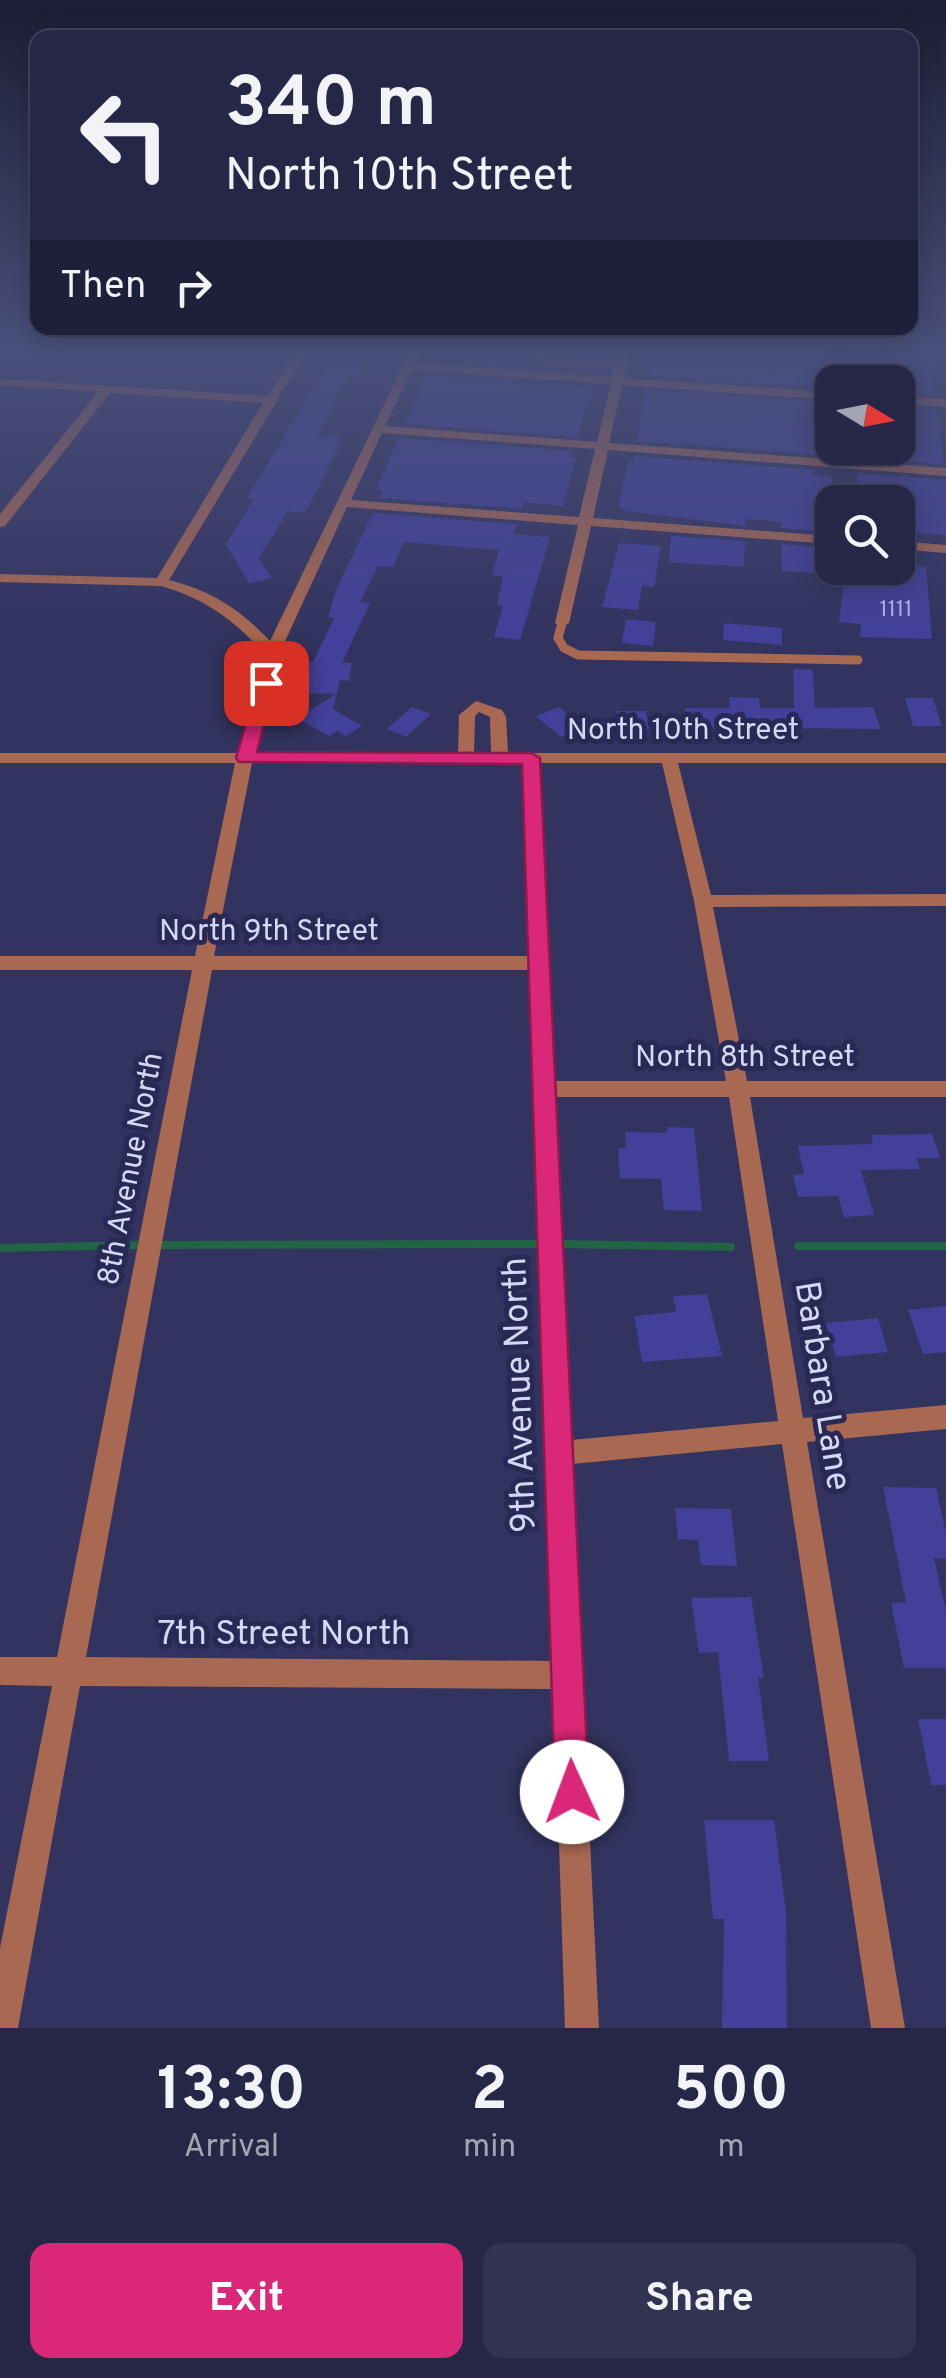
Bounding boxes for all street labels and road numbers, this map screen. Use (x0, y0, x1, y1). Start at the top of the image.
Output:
street label: North 10th Street (567, 713, 799, 750)
street label: North 9th Street (159, 914, 379, 951)
street label: North 8th Street (635, 1040, 855, 1077)
street label: 8th Avenue North (91, 1050, 173, 1288)
street label: 9th Avenue North (494, 1256, 548, 1534)
street label: Barbara Lane (783, 1278, 859, 1494)
street label: 7th Street North (158, 1613, 410, 1657)

